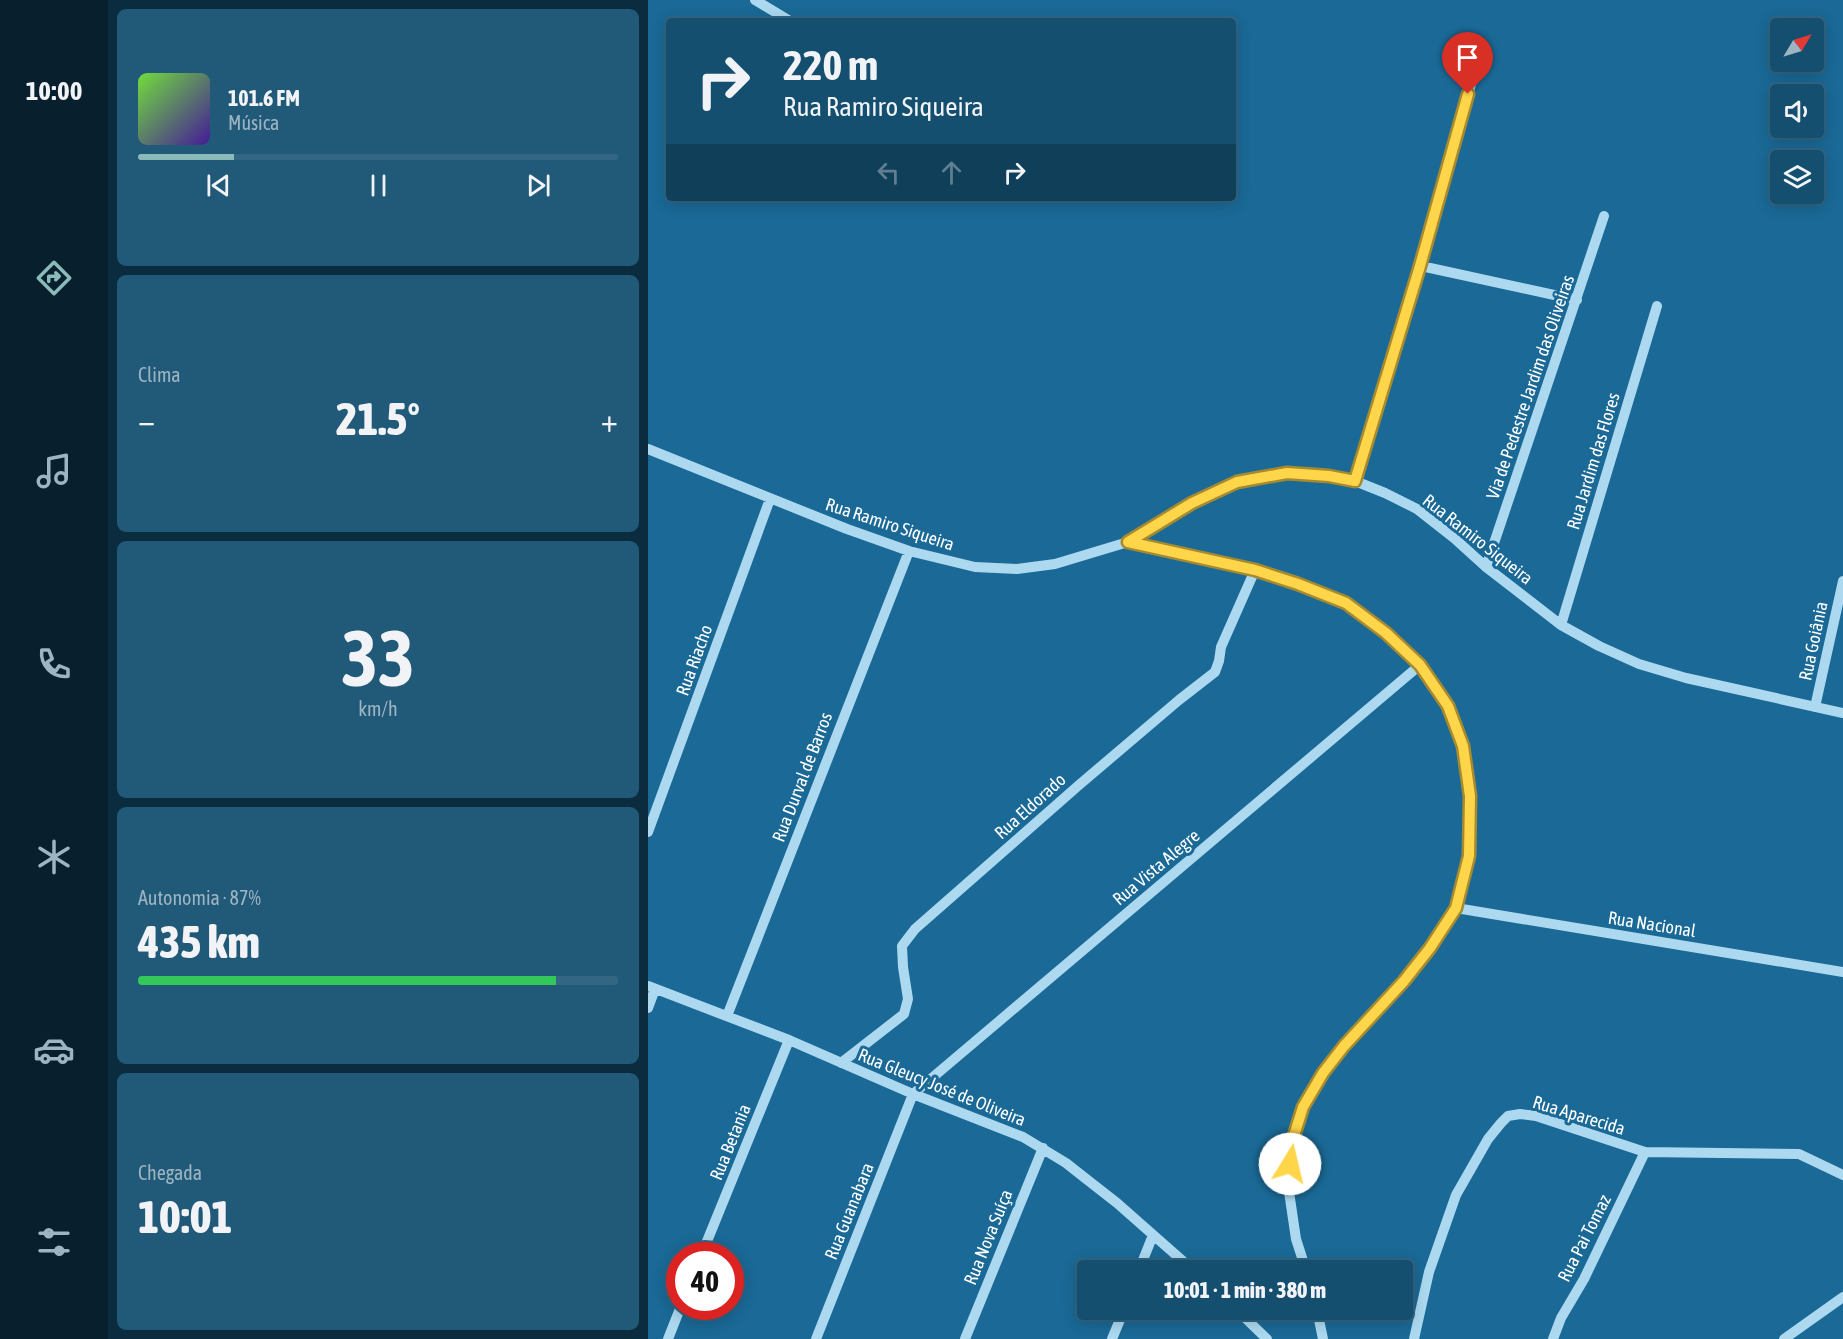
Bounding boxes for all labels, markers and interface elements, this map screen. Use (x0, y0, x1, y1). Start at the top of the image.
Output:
north arrow (1770, 18, 1824, 72)
map controls (1770, 18, 1824, 204)
pin (1442, 32, 1493, 94)
text: 220 m (783, 41, 878, 89)
icon: arrive (1451, 41, 1484, 74)
icon: right (684, 42, 762, 120)
text: 10:00 (26, 75, 82, 106)
button: sound (1770, 84, 1824, 138)
text: 101.6 FM (228, 85, 300, 111)
text: Rua Ramiro Siqueira (783, 91, 984, 122)
text: Música (228, 111, 279, 134)
button: layers (1770, 150, 1824, 204)
icon: left (872, 156, 905, 189)
icon: ahead (935, 156, 968, 189)
icon: right (998, 156, 1031, 189)
icon: previous (202, 169, 235, 202)
icon: pause (362, 169, 395, 202)
icon: next (522, 169, 555, 202)
icon: directions (33, 257, 75, 299)
street label: Via de Pedestre Jardim das Oliveiras (1482, 272, 1578, 502)
text: Clima (138, 363, 181, 386)
street label: Rua Jardim das Flores (1562, 390, 1624, 532)
text: 21.5° (336, 393, 420, 445)
text: − (138, 401, 155, 439)
text: + (601, 401, 618, 439)
icon: music (33, 450, 75, 492)
street label: Rua Ramiro Siqueira (1419, 490, 1537, 588)
street label: Rua Ramiro Siqueira (823, 493, 957, 555)
street label: Rua Goiânia (1794, 600, 1832, 682)
text: 33 (341, 613, 415, 703)
street label: Rua Riacho (671, 622, 717, 698)
icon: phone (33, 643, 75, 685)
text: km/h (358, 697, 398, 720)
street label: Rua Durval de Barros (768, 709, 836, 845)
street label: Rua Eldorado (990, 769, 1070, 843)
street label: Rua Vista Alegre (1108, 825, 1204, 909)
icon: climate (33, 836, 75, 878)
text: Autonomia · 87% (138, 886, 261, 909)
street label: Rua Nacional (1607, 907, 1698, 941)
text: 435 km (138, 916, 260, 968)
icon: car (33, 1029, 75, 1071)
street label: Rua Gleucy José de Oliveira (855, 1044, 1029, 1130)
street label: Rua Aparecida (1530, 1091, 1628, 1139)
street label: Rua Betania (705, 1101, 755, 1183)
position arrow (1258, 1132, 1322, 1196)
street label: Rua Guanabara (820, 1160, 878, 1262)
text: Chegada (138, 1161, 202, 1184)
street label: Rua Nova Suíça (959, 1186, 1017, 1288)
street label: Rua Pai Tomaz (1553, 1190, 1615, 1285)
text: 10:01 (138, 1191, 232, 1243)
icon: filters (33, 1221, 75, 1263)
speed limit sign: 40 (666, 1242, 744, 1320)
text: 10:01 · 1 min · 380 m (1164, 1277, 1326, 1303)

